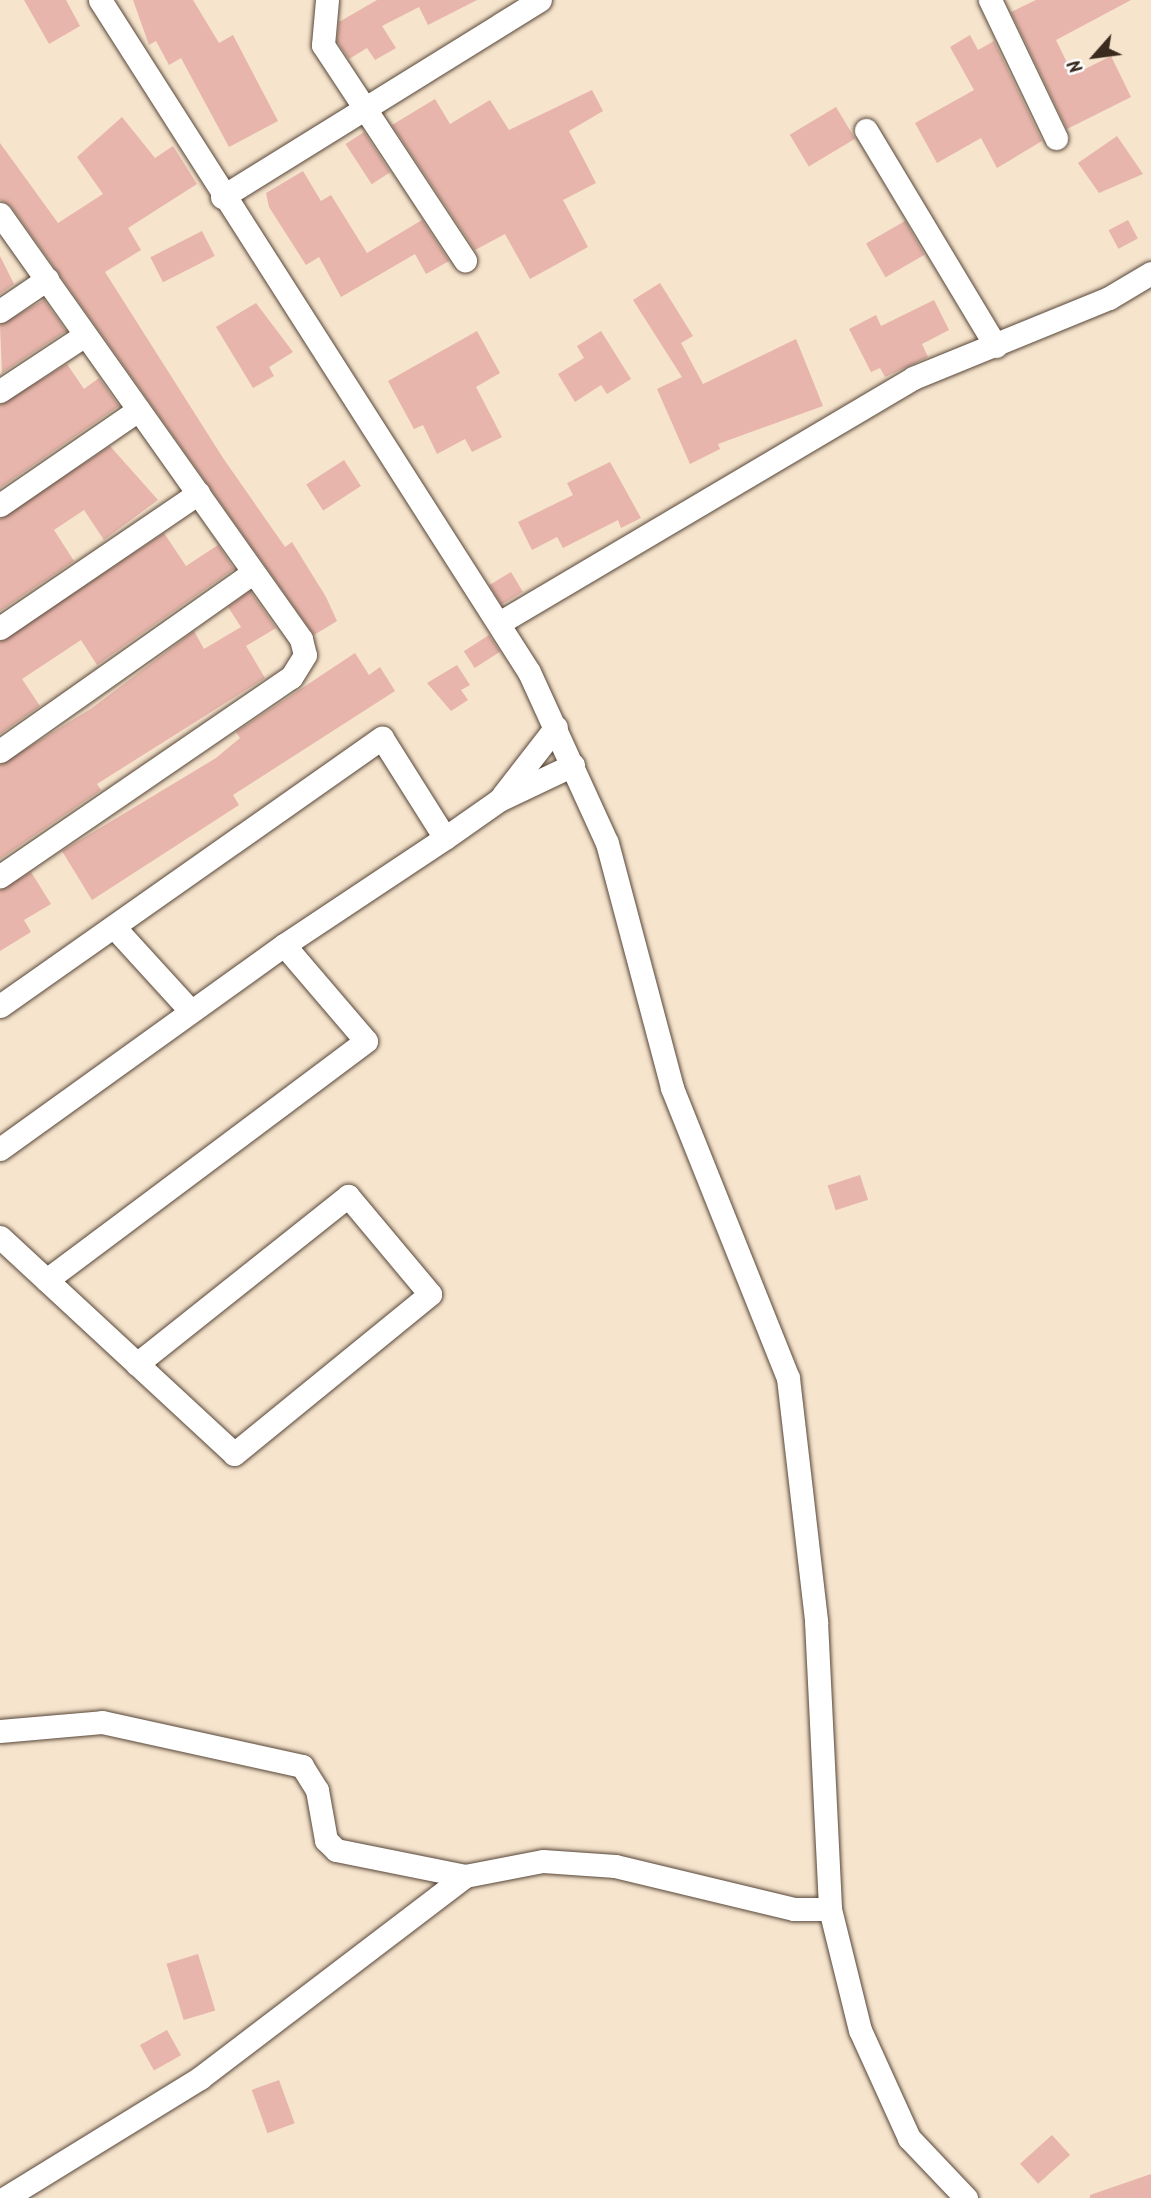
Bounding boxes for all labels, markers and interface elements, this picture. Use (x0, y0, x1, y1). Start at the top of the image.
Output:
north arrow (1060, 21, 1130, 91)
text: N (1060, 54, 1093, 78)

